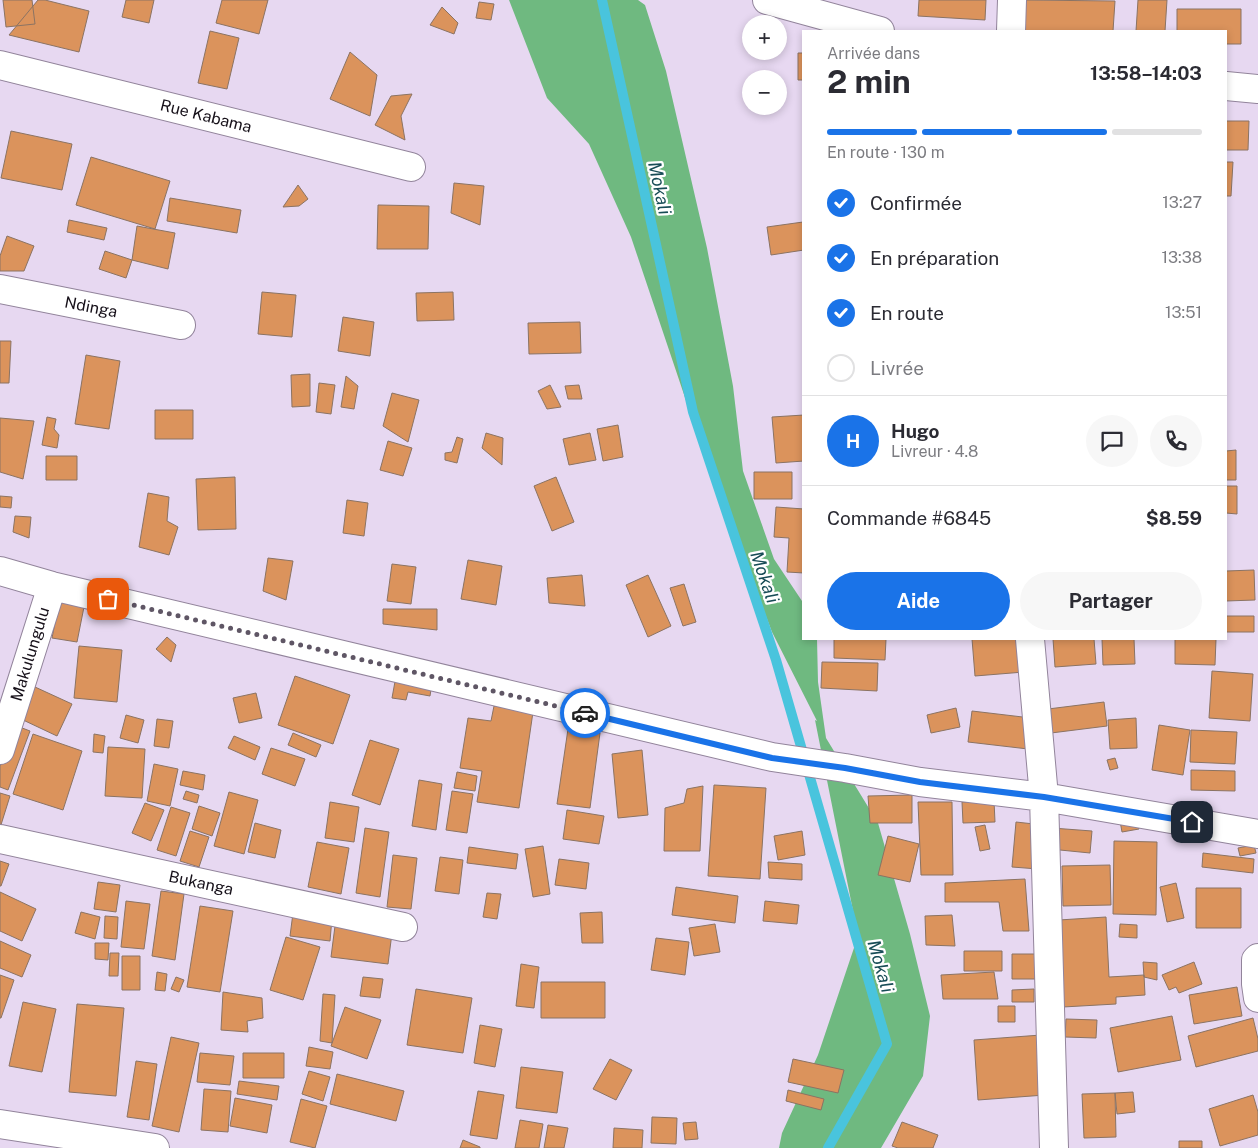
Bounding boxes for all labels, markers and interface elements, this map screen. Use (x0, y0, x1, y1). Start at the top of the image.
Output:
map controls (742, 15, 787, 115)
button: + (742, 15, 787, 60)
text: Arrivée dans (827, 44, 920, 63)
text: 13:58–14:03 (1090, 62, 1202, 84)
text: 2 min (827, 63, 911, 100)
button: − (742, 70, 787, 115)
street label: Rue Kabama (158, 95, 254, 137)
text: En route · 130 m (827, 143, 945, 162)
water label: Mokali (644, 160, 676, 217)
icon: check (827, 189, 855, 217)
text: Confirmée (870, 192, 962, 214)
text: 13:27 (1162, 193, 1202, 212)
icon: check (827, 244, 855, 272)
text: En préparation (870, 247, 999, 269)
text: 13:38 (1161, 248, 1202, 267)
street label: Ndinga (63, 293, 119, 321)
icon: check (827, 299, 855, 327)
text: En route (870, 302, 944, 324)
text: 13:51 (1165, 303, 1202, 322)
text: Livrée (870, 357, 924, 379)
button: chat (1086, 415, 1138, 467)
button: phone (1150, 415, 1202, 467)
text: Hugo (891, 420, 940, 442)
text: H (846, 430, 860, 452)
text: Livreur · 4.8 (891, 442, 978, 461)
text: Commande #6845 (827, 507, 991, 529)
text: $8.59 (1146, 507, 1202, 529)
water label: Mokali (746, 548, 784, 606)
button: Aide (827, 572, 1010, 630)
button: Partager (1020, 572, 1202, 630)
pin (87, 578, 129, 620)
icon: bag (94, 585, 122, 613)
street label: Makulungulu (7, 605, 53, 703)
courier (560, 688, 610, 738)
icon: car (571, 699, 599, 727)
pin (1171, 801, 1213, 843)
icon: home (1178, 808, 1206, 836)
street label: Bukanga (167, 867, 235, 899)
water label: Mokali (864, 937, 899, 995)

